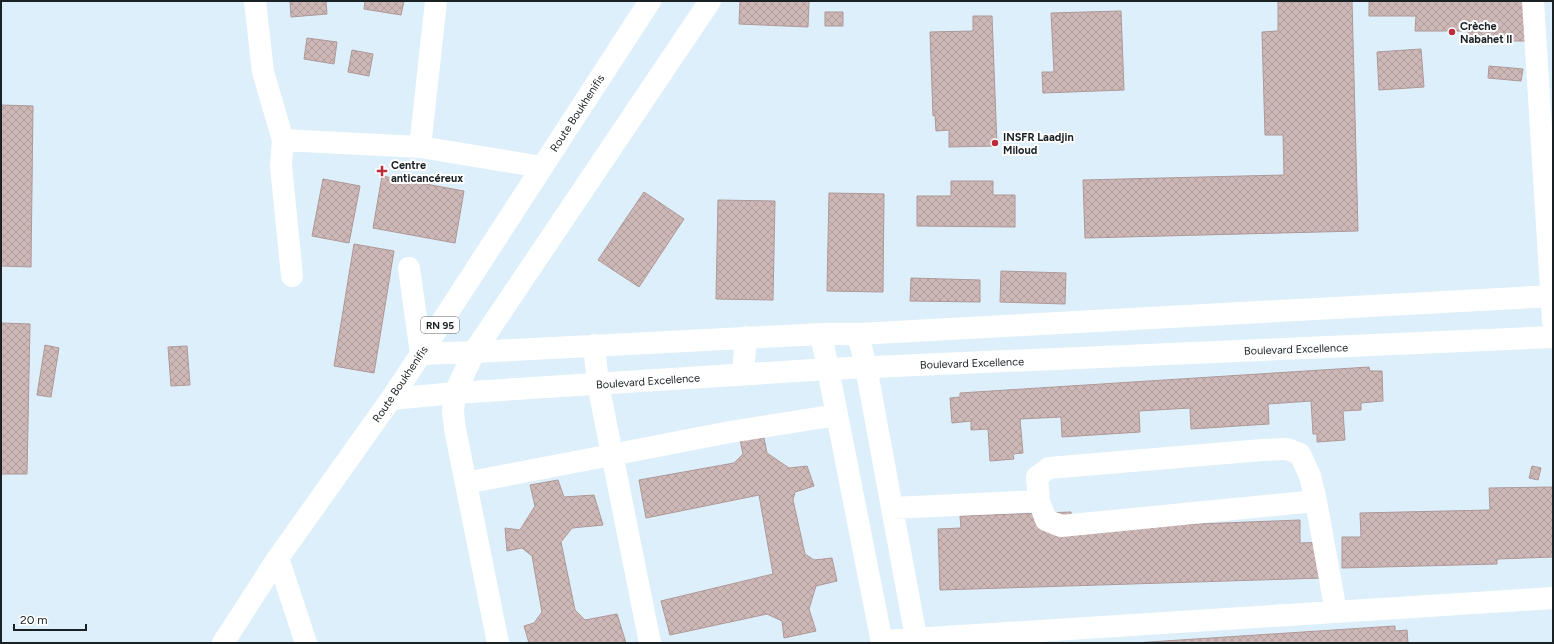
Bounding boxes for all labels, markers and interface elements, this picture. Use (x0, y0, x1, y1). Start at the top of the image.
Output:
place label: Crèche Nabahet II (1460, 20, 1513, 46)
marker: Crèche Nabahet II (1447, 27, 1457, 37)
street label: Route Boukhenifis (548, 72, 607, 154)
place label: INSFR Laadjin Miloud (1003, 131, 1074, 157)
marker: INSFR Laadjin Miloud (990, 138, 1000, 148)
place label: Centre anticancéreux (391, 159, 463, 185)
marker: Centre anticancéreux (376, 165, 388, 177)
road number: RN 95 (421, 317, 459, 333)
street label: Boulevard Excellence (1244, 341, 1348, 358)
street label: Route Boukhenifis (370, 344, 431, 425)
street label: Boulevard Excellence (920, 355, 1024, 372)
street label: Boulevard Excellence (596, 371, 700, 392)
scale bar (14, 606, 86, 632)
text: 20 m (20, 613, 48, 627)

